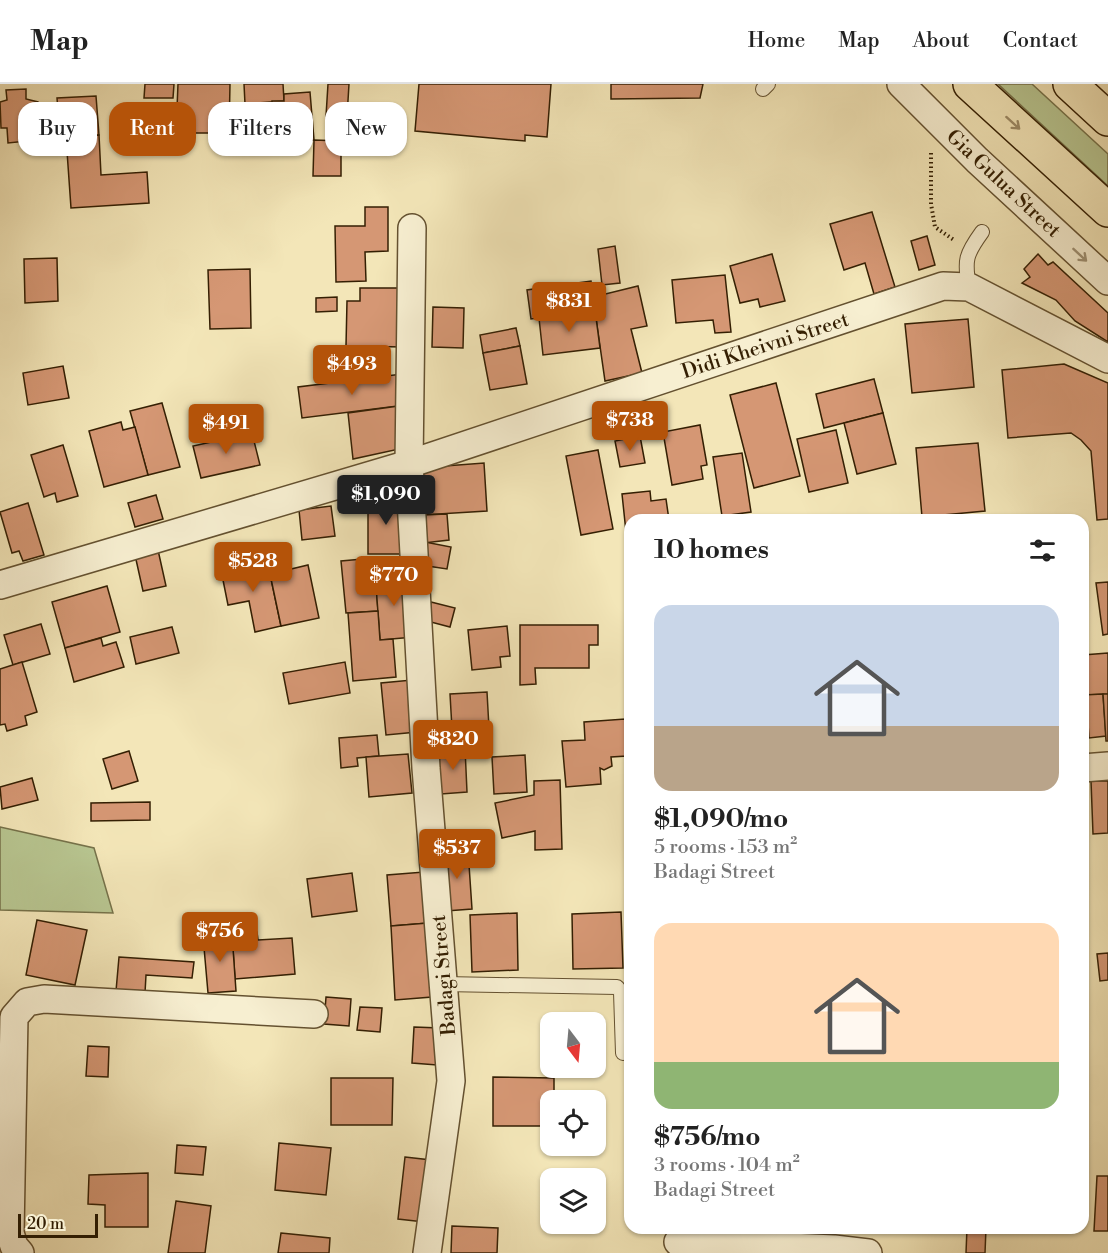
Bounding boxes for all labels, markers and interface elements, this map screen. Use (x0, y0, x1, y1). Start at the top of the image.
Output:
text: Map (30, 24, 89, 59)
text: Home (748, 28, 805, 54)
text: Map (838, 28, 880, 54)
text: About (913, 28, 970, 54)
text: Contact (1003, 28, 1078, 54)
chip: Buy (18, 102, 97, 156)
chip: Rent (109, 102, 196, 156)
chip: Filters (208, 102, 313, 156)
chip: New (325, 102, 407, 156)
one-way arrow (1006, 116, 1021, 131)
street label: Gia Gulua Street (940, 125, 1065, 244)
one-way arrow (1072, 248, 1087, 262)
pin: $831 (533, 282, 605, 333)
text: $831 (546, 289, 592, 314)
street label: Didi Kheivni Street (679, 308, 852, 385)
pin: $493 (316, 345, 388, 396)
text: $493 (327, 352, 377, 377)
pin: $738 (594, 401, 666, 452)
pin: $491 (190, 404, 262, 455)
text: $738 (606, 408, 654, 433)
text: $491 (203, 411, 249, 436)
pin: $1,090 (337, 475, 435, 526)
text: $1,090 (351, 482, 421, 507)
text: 10 homes (654, 534, 769, 566)
icon: filters (1026, 534, 1059, 567)
pin: $528 (217, 542, 289, 593)
text: $528 (228, 549, 278, 574)
pin: $770 (358, 556, 430, 607)
text: $770 (369, 563, 419, 588)
icon: home (803, 644, 911, 752)
pin: $820 (417, 720, 489, 771)
text: $820 (427, 727, 479, 752)
text: $1,090/mo (654, 803, 788, 835)
pin: $537 (421, 829, 493, 880)
text: 5 rooms · 153 m² (654, 835, 797, 860)
text: $537 (433, 836, 481, 861)
text: Badagi Street (654, 860, 775, 885)
pin: $756 (184, 912, 256, 963)
street label: Badagi Street (427, 913, 462, 1037)
text: $756 (196, 919, 244, 944)
icon: home (803, 962, 911, 1070)
north arrow (540, 1012, 606, 1078)
map controls (540, 1012, 606, 1234)
button: locate (540, 1090, 606, 1156)
text: $756/mo (654, 1121, 761, 1153)
text: 3 rooms · 104 m² (654, 1153, 800, 1178)
button: layers (540, 1168, 606, 1234)
text: Badagi Street (654, 1178, 775, 1203)
scale bar (18, 1211, 98, 1238)
text: 20 m (27, 1214, 64, 1234)

